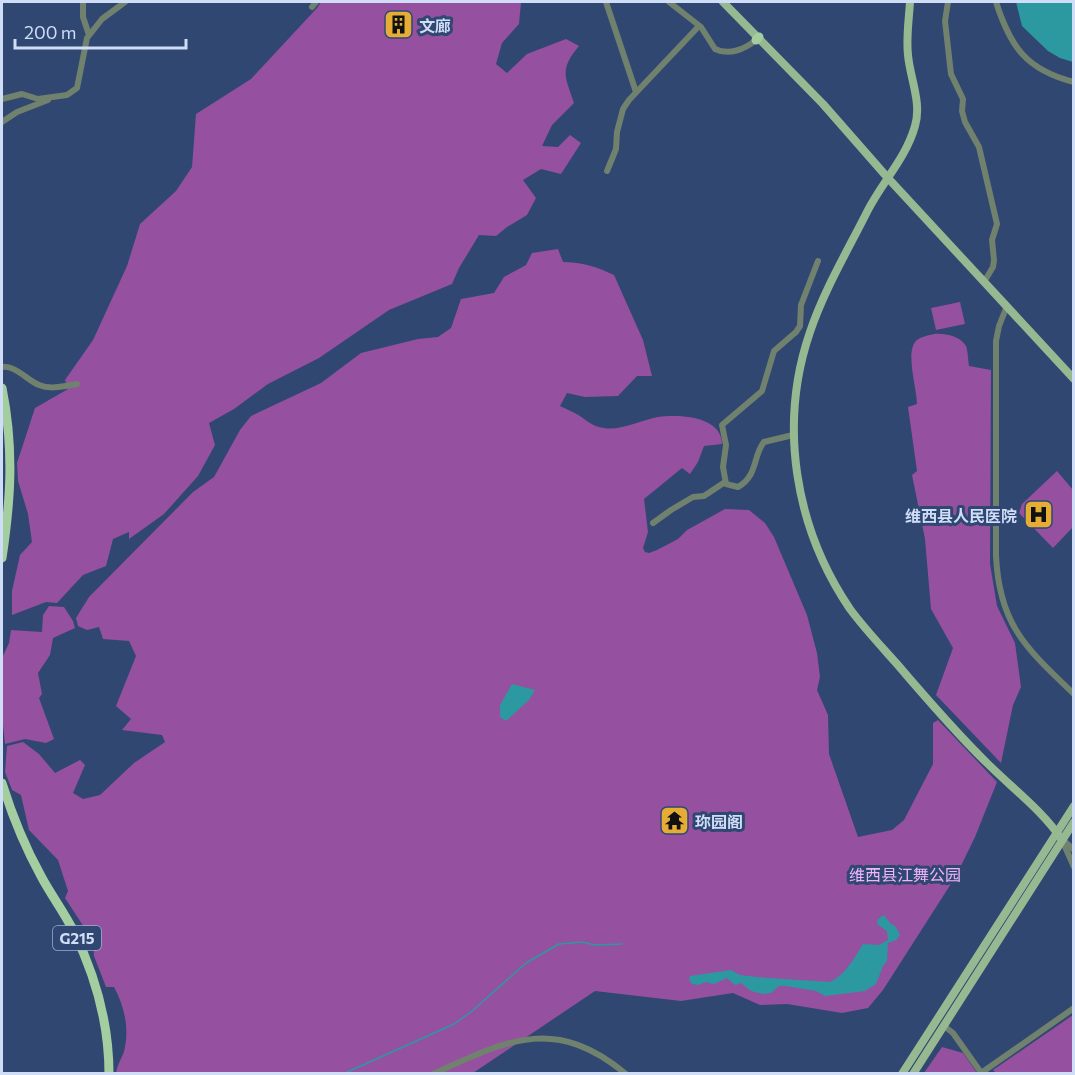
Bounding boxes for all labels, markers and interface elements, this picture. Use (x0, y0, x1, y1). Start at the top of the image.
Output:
building icon: 文廊 (382, 9, 414, 41)
scale bar (15, 12, 186, 50)
place label: 文廊 (419, 16, 451, 35)
text: 200 m (24, 21, 77, 43)
hospital icon: 维西县人民医院 (1022, 499, 1054, 531)
place label: 维西县人民医院 (905, 506, 1017, 525)
temple icon: 珎园阁 (658, 805, 690, 837)
place label: 珎园阁 (695, 812, 743, 831)
park label: 维西县江舞公园 (849, 865, 961, 884)
road number: G215 (53, 926, 101, 950)

